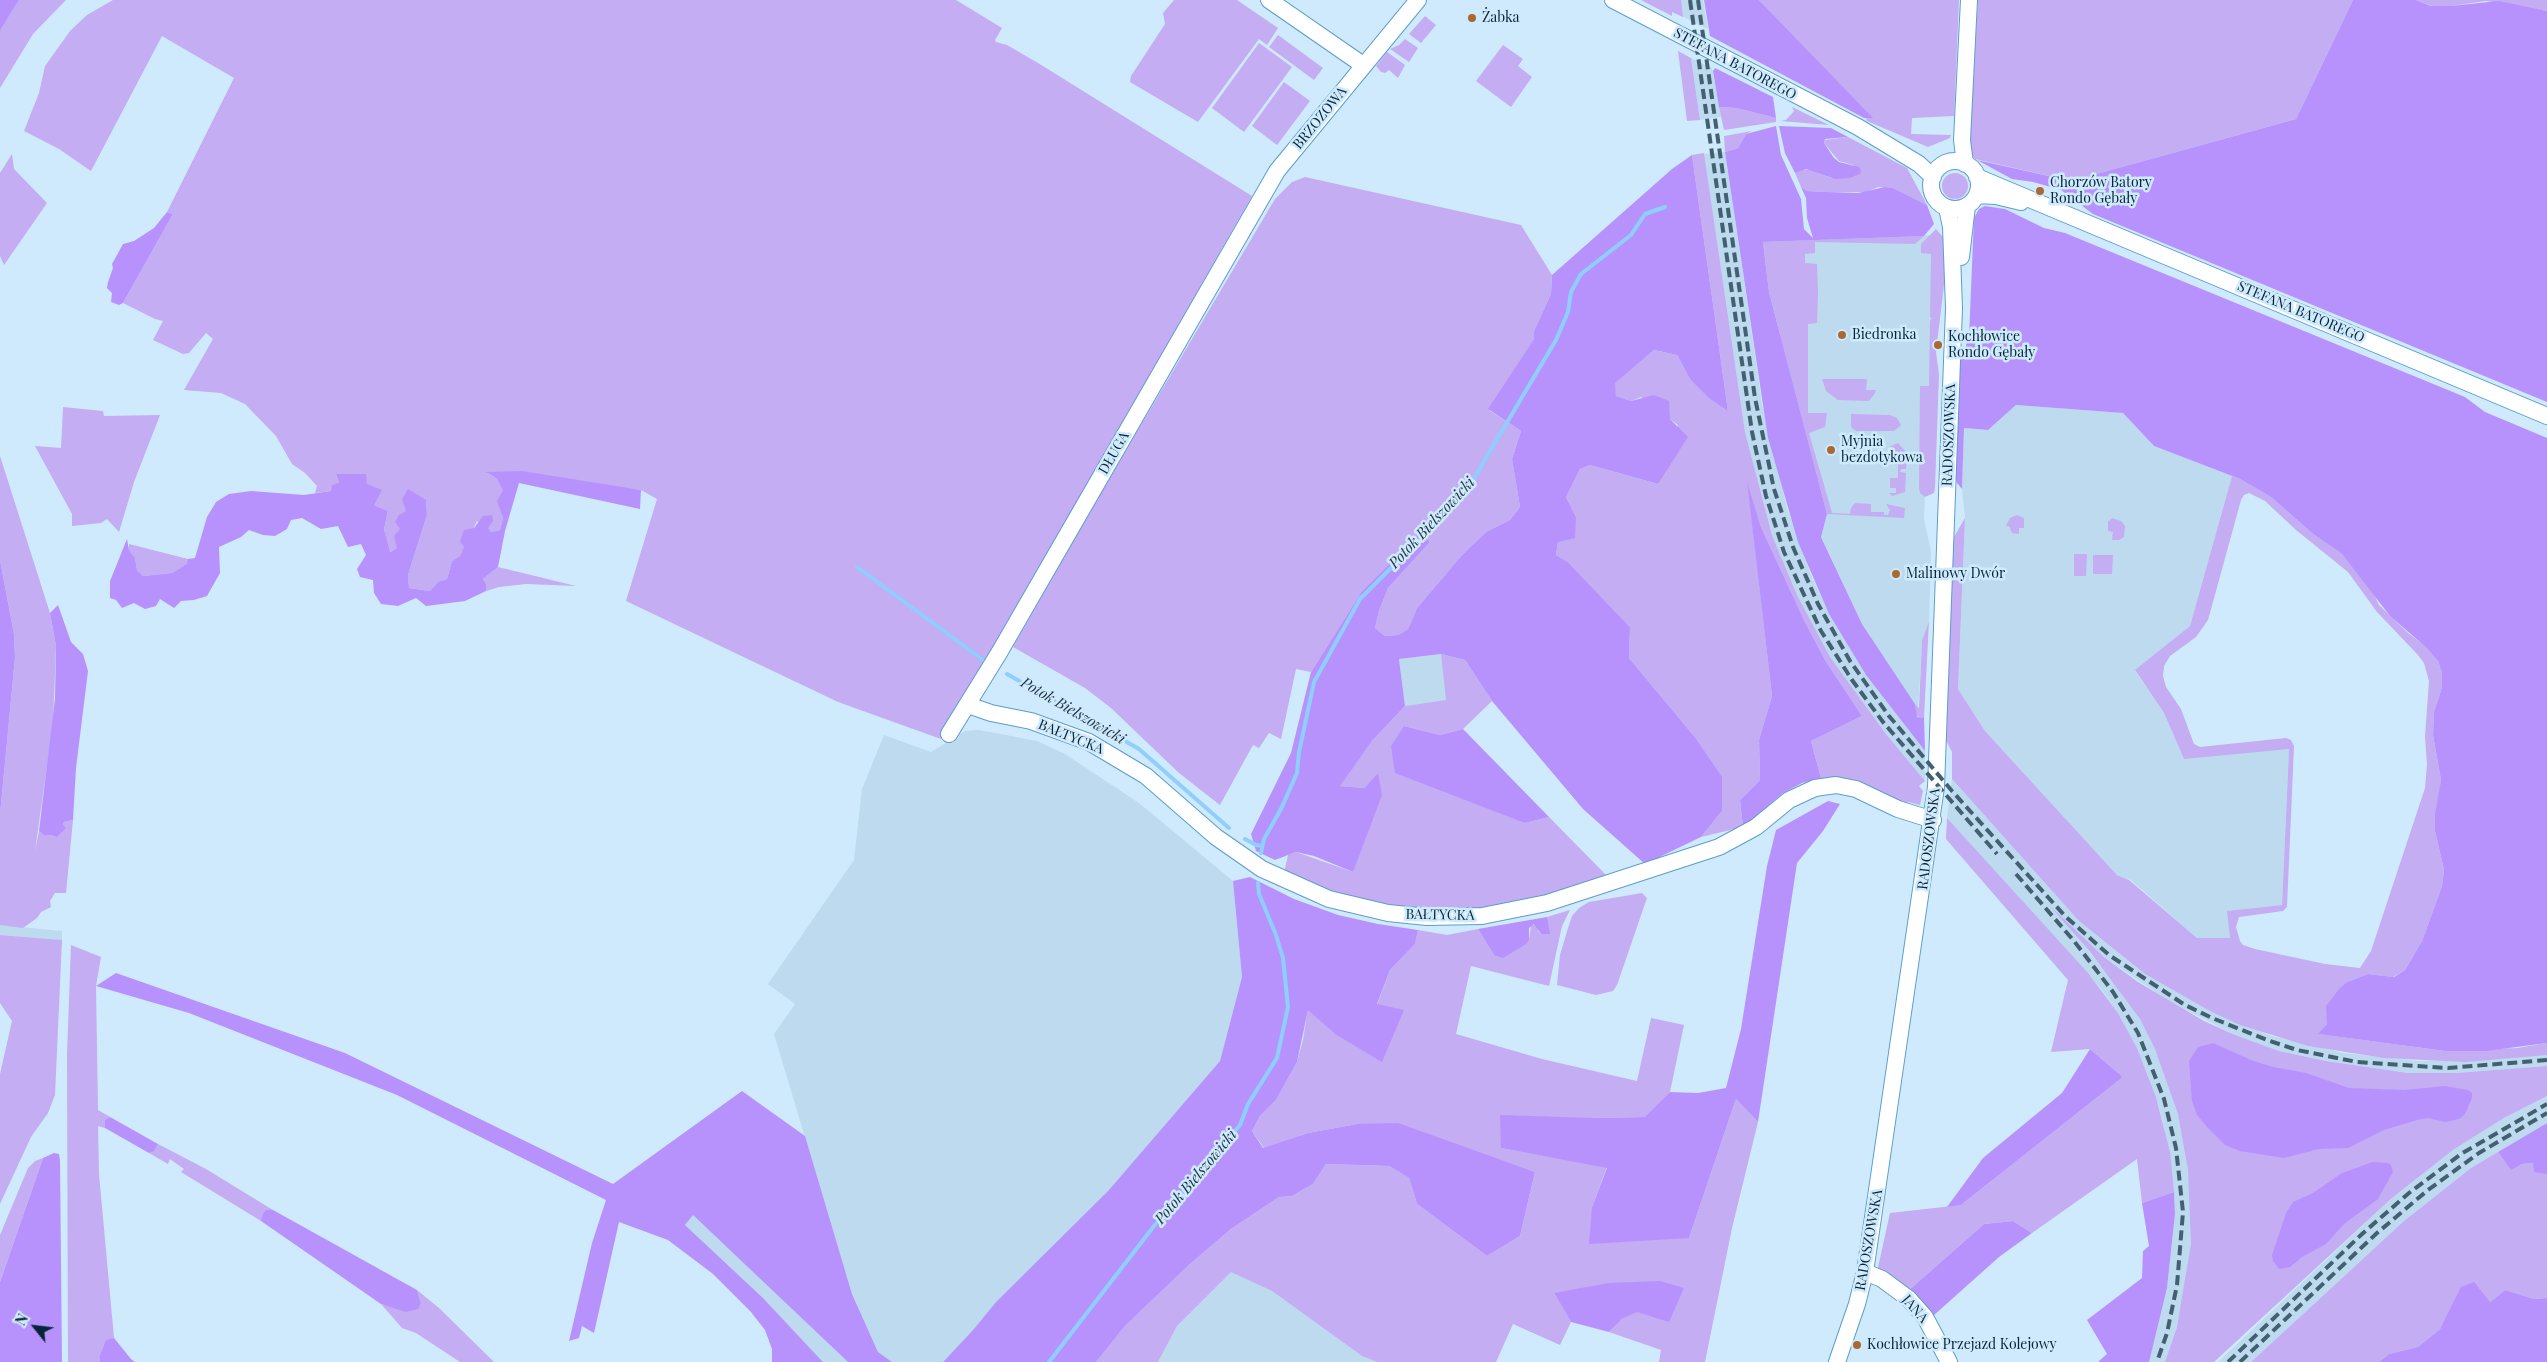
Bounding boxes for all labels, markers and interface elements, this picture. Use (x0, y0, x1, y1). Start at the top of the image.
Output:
place label: Żabka (1482, 10, 1520, 26)
marker: Żabka (1466, 12, 1478, 24)
street label: STEFANA BATOREGO (1671, 25, 1799, 103)
street label: BRZOZOWA (1290, 83, 1350, 153)
place label: Chorzów Batory Rondo Gębały (2050, 175, 2152, 208)
marker: Chorzów Batory Rondo Gębały (2034, 185, 2046, 197)
street label: STEFANA BATOREGO (2235, 278, 2367, 346)
place label: Biedronka (1852, 327, 1916, 343)
marker: Biedronka (1836, 329, 1848, 341)
place label: Kochłowice Rondo Gębały (1948, 329, 2035, 362)
marker: Kochłowice Rondo Gębały (1932, 339, 1944, 351)
street label: RADOSZOWSKA (1939, 384, 1959, 486)
street label: DŁUGA (1095, 429, 1133, 477)
place label: Myjnia bezdotykowa (1841, 434, 1923, 467)
marker: Myjnia bezdotykowa (1825, 444, 1837, 456)
water label: Potok Bielszowicki (1385, 474, 1479, 572)
place label: Malinowy Dwór (1906, 566, 2005, 582)
marker: Malinowy Dwór (1890, 568, 1902, 580)
water label: Potok Bielszowicki (1018, 674, 1128, 748)
street label: BAŁTYCKA (1036, 716, 1106, 758)
street label: RADOSZOWSKA (1914, 787, 1944, 891)
street label: BAŁTYCKA (1405, 906, 1475, 924)
water label: Potok Bielszowicki (1151, 1126, 1241, 1228)
street label: RADOSZOWSKA (1852, 1188, 1886, 1292)
street label: JANA (1898, 1292, 1932, 1326)
north arrow (10, 1302, 60, 1352)
text: N (11, 1310, 32, 1329)
place label: Kochłowice Przejazd Kolejowy (1867, 1337, 2057, 1353)
marker: Kochłowice Przejazd Kolejowy (1851, 1339, 1863, 1351)

